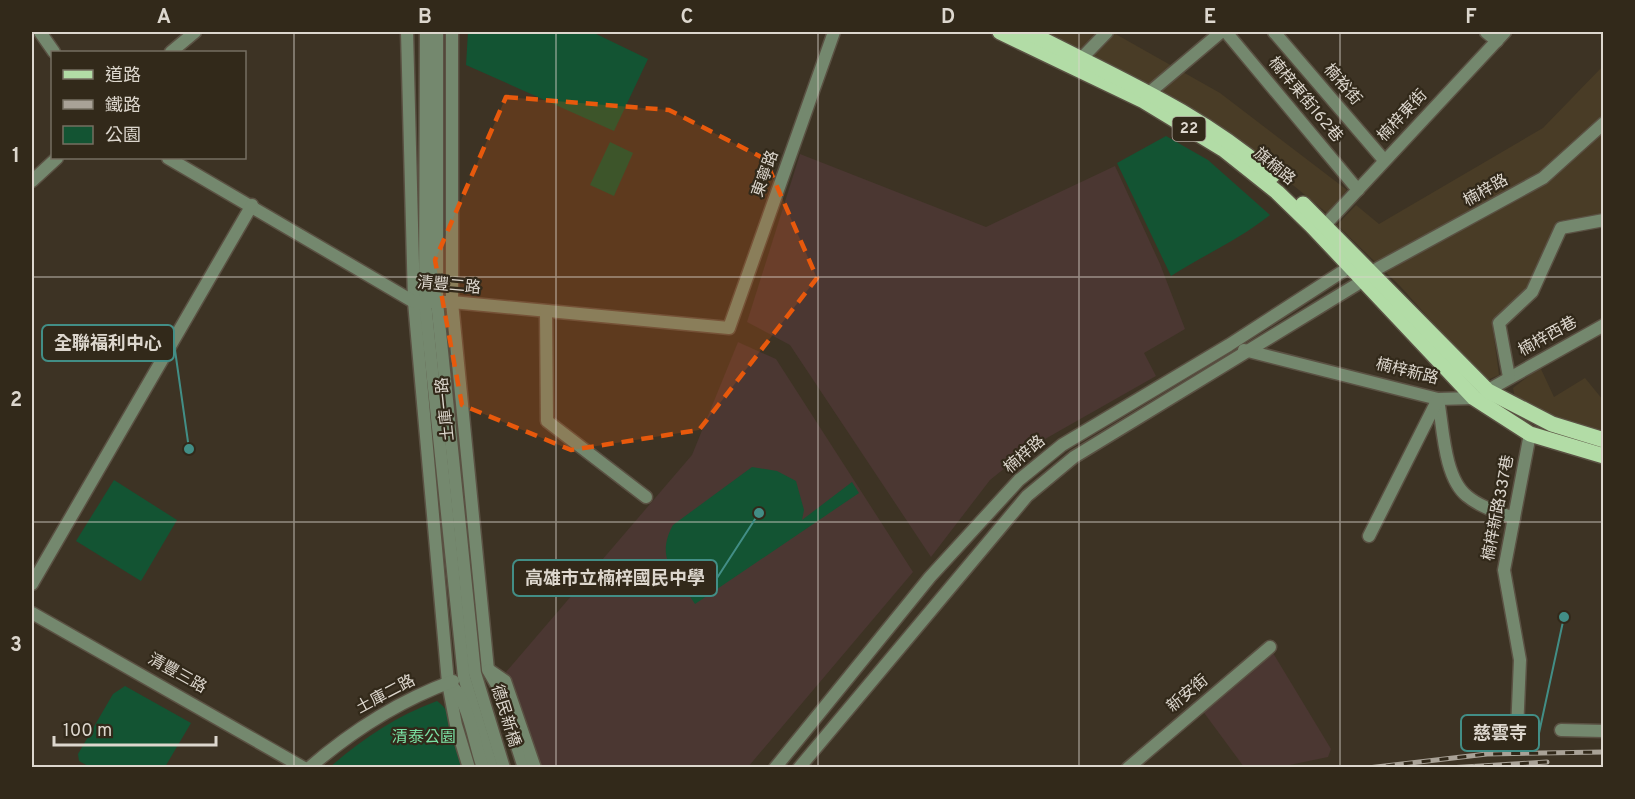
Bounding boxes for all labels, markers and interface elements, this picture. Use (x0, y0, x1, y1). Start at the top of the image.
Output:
text: A (157, 5, 171, 31)
text: B (418, 5, 432, 31)
text: C (681, 5, 693, 31)
text: D (941, 5, 955, 31)
text: E (1204, 5, 1216, 31)
text: F (1465, 5, 1477, 31)
legend (51, 51, 246, 159)
street label: 楠梓東街162巷 (1263, 53, 1347, 147)
street label: 楠裕街 (1319, 60, 1365, 110)
text: 道路 (105, 65, 141, 88)
street label: 楠梓東街 (1374, 86, 1432, 146)
text: 鐵路 (105, 95, 141, 118)
road number: 22 (1172, 117, 1206, 141)
text: 公園 (105, 125, 141, 148)
text: 1 (12, 144, 20, 170)
street label: 旗楠路 (1249, 144, 1299, 190)
street label: 東寧路 (748, 148, 784, 200)
street label: 楠梓路 (1460, 171, 1512, 211)
street label: 清豐二路 (416, 273, 482, 299)
street label: 楠梓西巷 (1515, 313, 1581, 361)
callout: 全聯福利中心 (42, 325, 174, 361)
text: 全聯福利中心 (54, 333, 162, 356)
street label: 楠梓新路 (1374, 355, 1440, 389)
street label: 土庫一路 (433, 376, 459, 442)
text: 2 (10, 388, 22, 414)
street label: 楠梓路 (1000, 432, 1050, 478)
street label: 楠梓新路337巷 (1479, 453, 1519, 563)
callout: 高雄市立楠梓國民中學 (513, 560, 717, 596)
text: 高雄市立楠梓國民中學 (525, 568, 705, 591)
text: 3 (10, 633, 22, 659)
street label: 清豐三路 (144, 650, 210, 698)
street label: 土庫二路 (353, 671, 419, 719)
street label: 新安街 (1163, 671, 1213, 717)
street label: 德民新橋 (486, 682, 524, 750)
scale bar (54, 709, 216, 747)
callout: 慈雲寺 (1461, 715, 1539, 751)
text: 100 m (63, 720, 112, 743)
text: 慈雲寺 (1473, 723, 1527, 746)
park label: 清泰公園 (392, 728, 456, 748)

